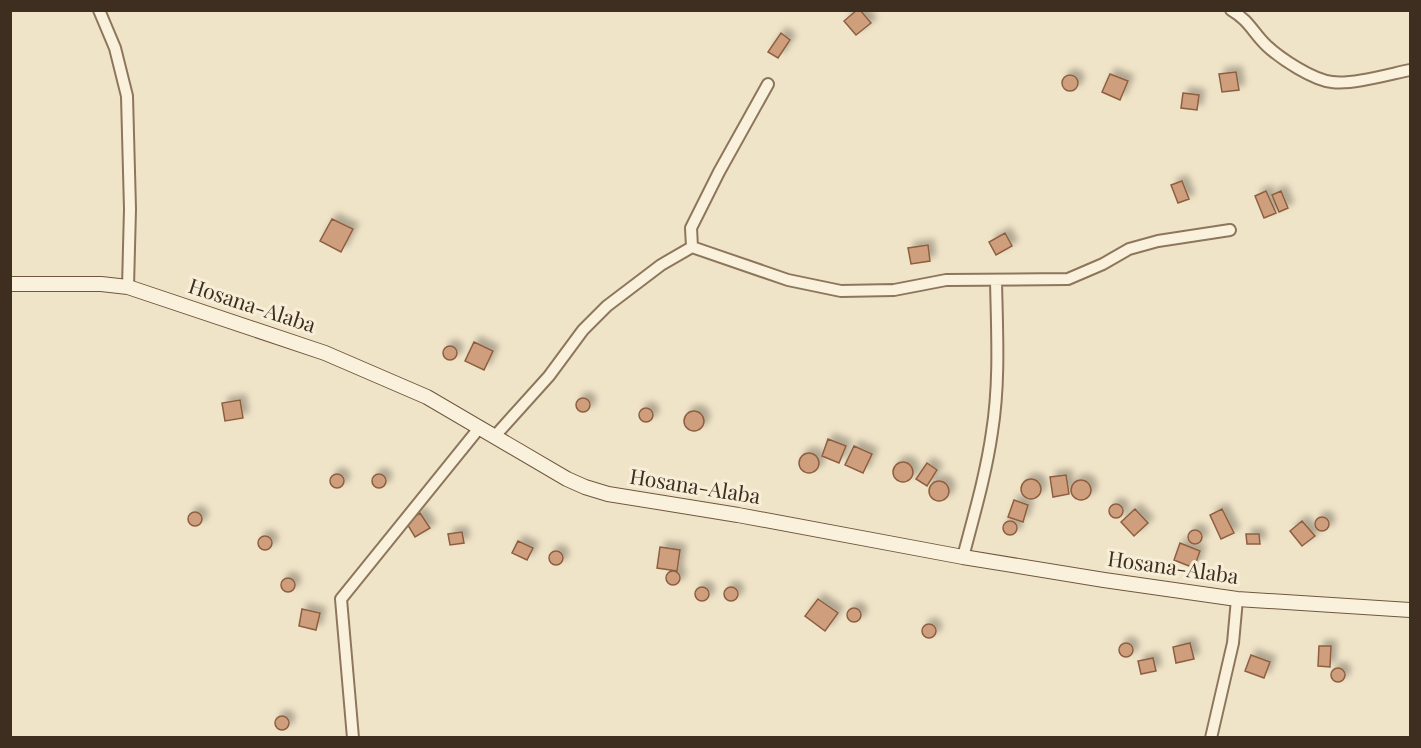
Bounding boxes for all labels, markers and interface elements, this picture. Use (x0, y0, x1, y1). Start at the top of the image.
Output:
street label: Hosana-Alaba (185, 270, 320, 338)
street label: Hosana-Alaba (628, 461, 763, 509)
street label: Hosana-Alaba (1106, 543, 1241, 589)

